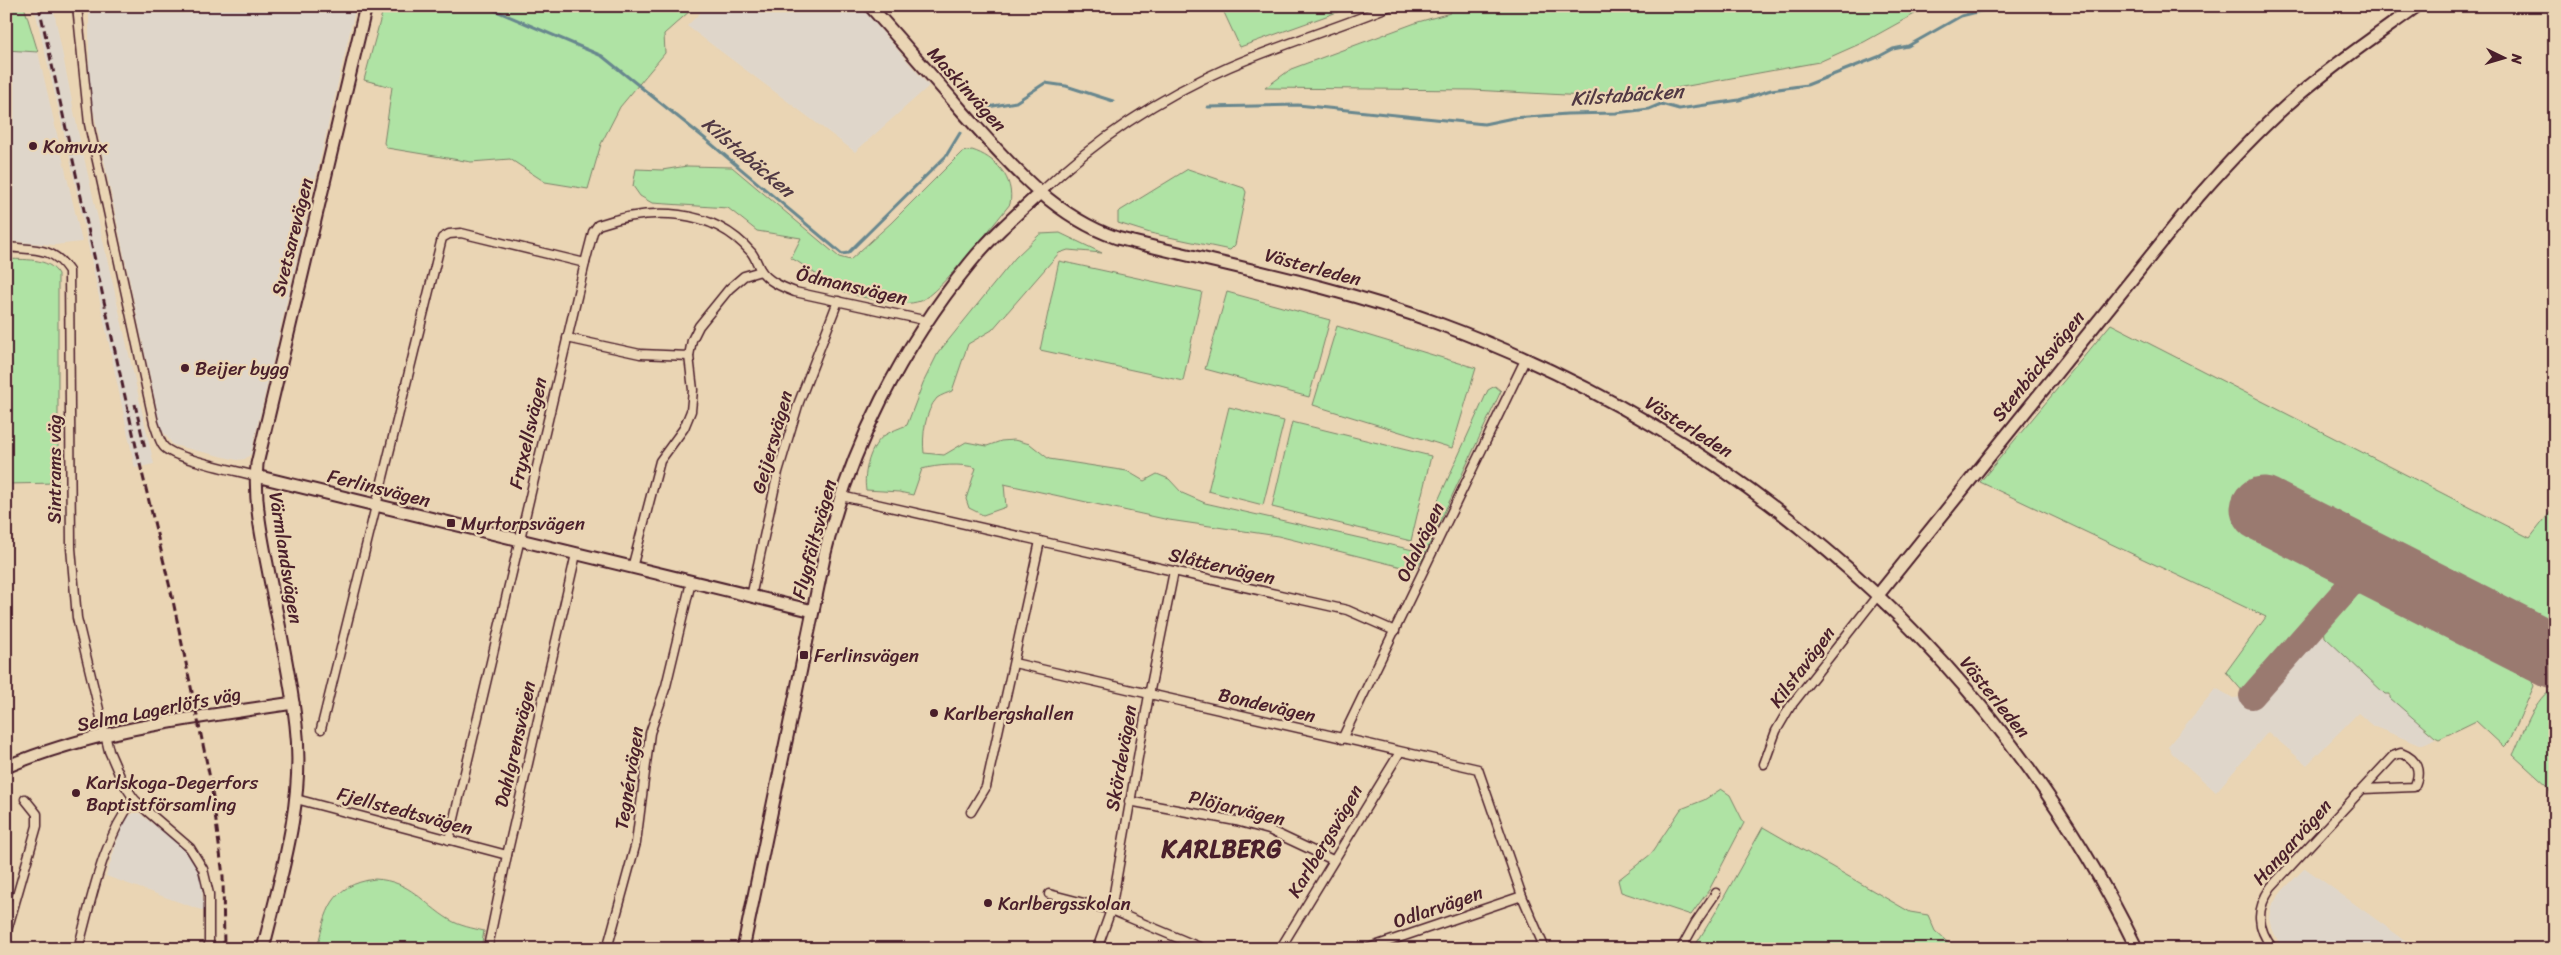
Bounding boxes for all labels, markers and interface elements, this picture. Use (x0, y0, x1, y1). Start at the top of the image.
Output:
north arrow (2478, 32, 2528, 82)
street label: Maskinvägen (919, 38, 1015, 140)
text: N (2504, 52, 2529, 65)
water label: Kilstabäcken (1570, 73, 1687, 116)
water label: Kilstabäcken (694, 107, 804, 208)
place label: Komvux (43, 130, 108, 163)
marker: Komvux (27, 140, 39, 152)
street label: Svetsarevägen (261, 174, 323, 300)
street label: Västerleden (1261, 238, 1365, 296)
street label: Ödmansvägen (793, 257, 911, 315)
street label: Stenbäcksvägen (1983, 303, 2093, 429)
place label: Beijer bygg (195, 352, 289, 385)
marker: Beijer bygg (179, 362, 191, 374)
street label: Fryxellsvägen (499, 374, 557, 492)
street label: Geijersvägen (742, 387, 802, 497)
street label: Västerleden (1638, 387, 1740, 467)
street label: Sintrams väg (38, 414, 71, 524)
street label: Ferlinsvägen (324, 459, 434, 517)
street label: Flygfältsvägen (782, 475, 846, 603)
street label: Värmlandsvägen (259, 490, 313, 626)
street label: Odalvägen (1386, 496, 1454, 588)
place label: Myrtorpsvägen (461, 507, 585, 540)
marker: Myrtorpsvägen (445, 517, 457, 529)
street label: Slåttervägen (1166, 538, 1278, 594)
street label: Kilstavägen (1760, 619, 1844, 715)
place label: Ferlinsvägen (814, 639, 919, 672)
street label: Västerleden (1951, 648, 2039, 746)
marker: Ferlinsvägen (798, 649, 810, 661)
street label: Selma Lagerlöfs väg (74, 677, 244, 741)
street label: Dahlgrensvägen (484, 677, 546, 811)
street label: Bondevägen (1215, 678, 1319, 732)
place label: Karlbergshallen (944, 697, 1074, 730)
street label: Skördevägen (1095, 702, 1147, 814)
marker: Karlbergshallen (928, 707, 940, 719)
street label: Tegnérvägen (605, 724, 653, 832)
place label: Karlskoga-Degerfors Baptistförsamling (86, 766, 258, 821)
street label: Fjellstedtsvägen (334, 777, 476, 845)
street label: Karlbergsvägen (1278, 778, 1372, 904)
street label: Plöjarvägen (1185, 780, 1289, 836)
marker: Karlskoga-Degerfors Baptistförsamling (70, 787, 82, 799)
street label: Hangarvägen (2244, 791, 2340, 893)
district label: KARLBERG (1161, 828, 1282, 870)
street label: Odlarvägen (1389, 876, 1487, 938)
place label: Karlbergsskolan (998, 887, 1131, 920)
marker: Karlbergsskolan (982, 897, 994, 909)

